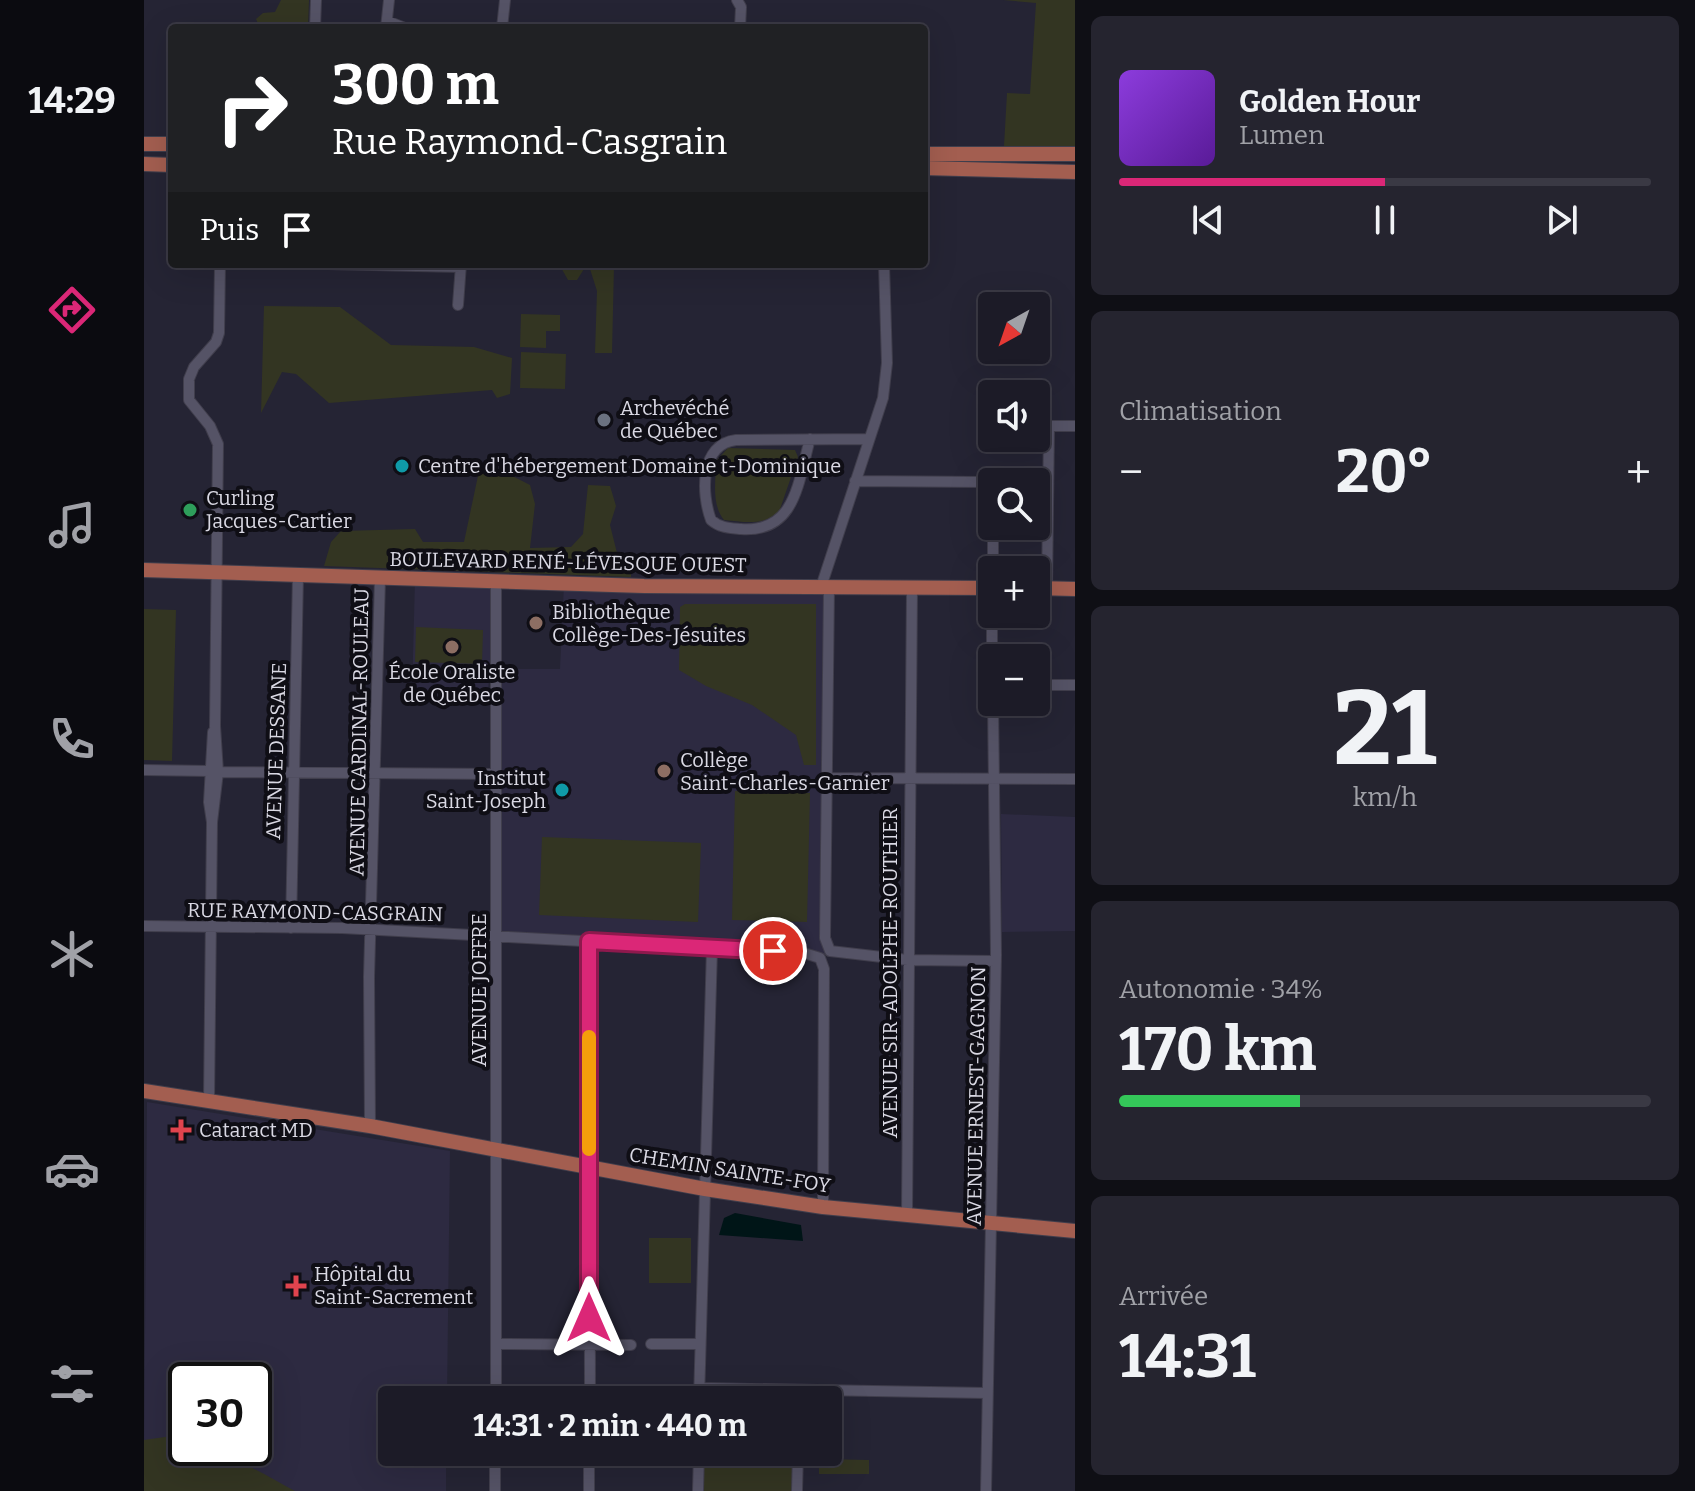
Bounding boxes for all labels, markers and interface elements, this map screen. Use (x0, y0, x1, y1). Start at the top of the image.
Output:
text: 300 m (332, 52, 499, 119)
icon: right (200, 56, 304, 160)
text: 14:29 (28, 79, 116, 123)
text: Golden Hour (1239, 84, 1420, 120)
text: Rue Raymond-Casgrain (332, 120, 727, 164)
text: Lumen (1239, 120, 1325, 151)
icon: previous (1186, 198, 1230, 242)
icon: pause (1363, 198, 1407, 242)
icon: next (1540, 198, 1584, 242)
icon: arrive (275, 208, 319, 252)
text: Puis (200, 212, 259, 248)
icon: directions (44, 282, 100, 338)
north arrow (978, 292, 1050, 364)
map controls (978, 292, 1050, 716)
button: sound (978, 380, 1050, 452)
place label: Archevéché de Québec (620, 396, 729, 443)
text: Climatisation (1119, 396, 1282, 427)
marker: Archevéché de Québec (595, 411, 613, 429)
text: 20° (1336, 436, 1433, 508)
text: − (1119, 446, 1143, 499)
text: + (1626, 446, 1651, 499)
place label: Centre d'hébergement Domaine t-Dominique (418, 454, 841, 478)
marker: Centre d'hébergement Domaine t-Dominique (393, 457, 411, 475)
button: search (978, 468, 1050, 540)
place label: Curling Jacques-Cartier (205, 486, 352, 533)
icon: music (44, 497, 100, 553)
marker: Curling Jacques-Cartier (181, 501, 199, 519)
street label: BOULEVARD RENÉ-LÉVESQUE OUEST (389, 547, 747, 577)
button: + (978, 556, 1050, 628)
street label: AVENUE CARDINAL-ROULEAU (344, 588, 374, 876)
place label: Bibliothèque Collège-Des-Jésuites (552, 600, 746, 647)
marker: Bibliothèque Collège-Des-Jésuites (527, 614, 545, 632)
marker: École Oraliste de Québec (443, 638, 461, 656)
button: − (978, 644, 1050, 716)
place label: École Oraliste de Québec (388, 660, 516, 707)
street label: AVENUE DESSANE (261, 662, 291, 840)
text: 21 (1333, 667, 1437, 792)
icon: phone (44, 711, 100, 767)
place label: Collège Saint-Charles-Garnier (680, 748, 890, 795)
marker: Collège Saint-Charles-Garnier (655, 762, 673, 780)
place label: Institut Saint-Joseph (426, 766, 547, 813)
marker: Institut Saint-Joseph (553, 781, 571, 799)
text: km/h (1353, 782, 1417, 813)
street label: AVENUE SIR-ADOLPHE-ROUTHIER (878, 808, 902, 1138)
street label: RUE RAYMOND-CASGRAIN (187, 898, 443, 926)
street label: AVENUE JOFFRE (467, 913, 491, 1067)
pin (739, 917, 807, 985)
icon: climate (44, 926, 100, 982)
icon: arrive (751, 929, 795, 973)
street label: AVENUE ERNEST-GAGNON (962, 966, 990, 1226)
text: Autonomie · 34% (1119, 974, 1323, 1005)
text: 170 km (1119, 1014, 1317, 1086)
place label: Cataract MD (199, 1118, 313, 1142)
marker: Cataract MD (170, 1119, 192, 1141)
icon: car (44, 1141, 100, 1197)
street label: CHEMIN SAINTE-FOY (627, 1142, 833, 1198)
place label: Hôpital du Saint-Sacrement (314, 1262, 473, 1309)
marker: Hôpital du Saint-Sacrement (285, 1275, 307, 1297)
position arrow (547, 1276, 631, 1360)
text: Arrivée (1119, 1281, 1208, 1312)
text: 14:31 (1119, 1321, 1256, 1393)
icon: filters (44, 1356, 100, 1412)
speed limit sign: 30 (168, 1362, 272, 1466)
text: 14:31 · 2 min · 440 m (473, 1408, 747, 1444)

